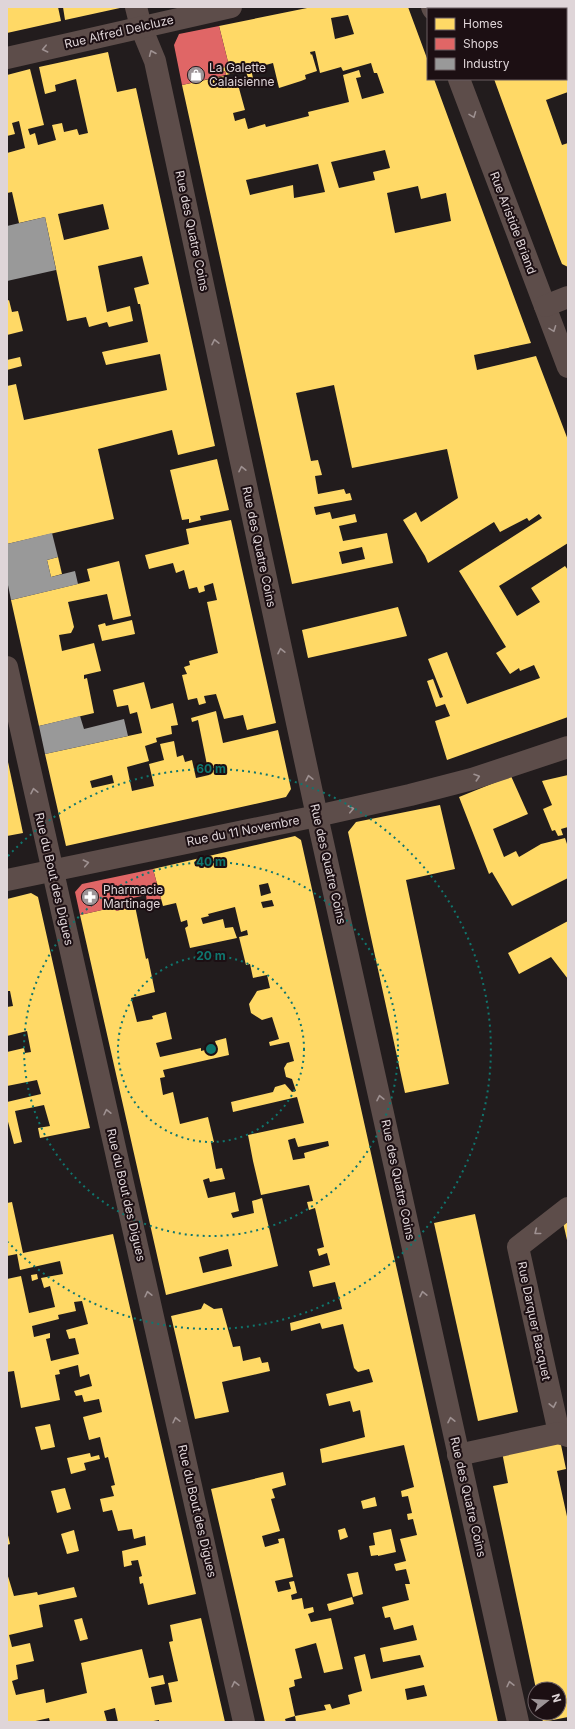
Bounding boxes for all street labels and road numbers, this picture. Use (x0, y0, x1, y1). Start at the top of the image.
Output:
street label: Rue Alfred Delcluze (63, 12, 175, 51)
street label: Rue des Quatre Coins (172, 169, 213, 293)
street label: Rue Aristide Briand (487, 169, 540, 276)
street label: Rue des Quatre Coins (239, 485, 280, 609)
street label: Rue des Quatre Coins (307, 802, 350, 926)
street label: Rue du Bout des Digues (32, 811, 77, 947)
street label: Rue du 11 Novembre (185, 812, 301, 849)
street label: Rue des Quatre Coins (378, 1118, 419, 1242)
street label: Rue du Bout des Digues (104, 1127, 149, 1263)
street label: Rue Darquer Bacquet (515, 1260, 554, 1382)
street label: Rue des Quatre Coins (447, 1435, 490, 1559)
street label: Rue du Bout des Digues (175, 1443, 220, 1579)

